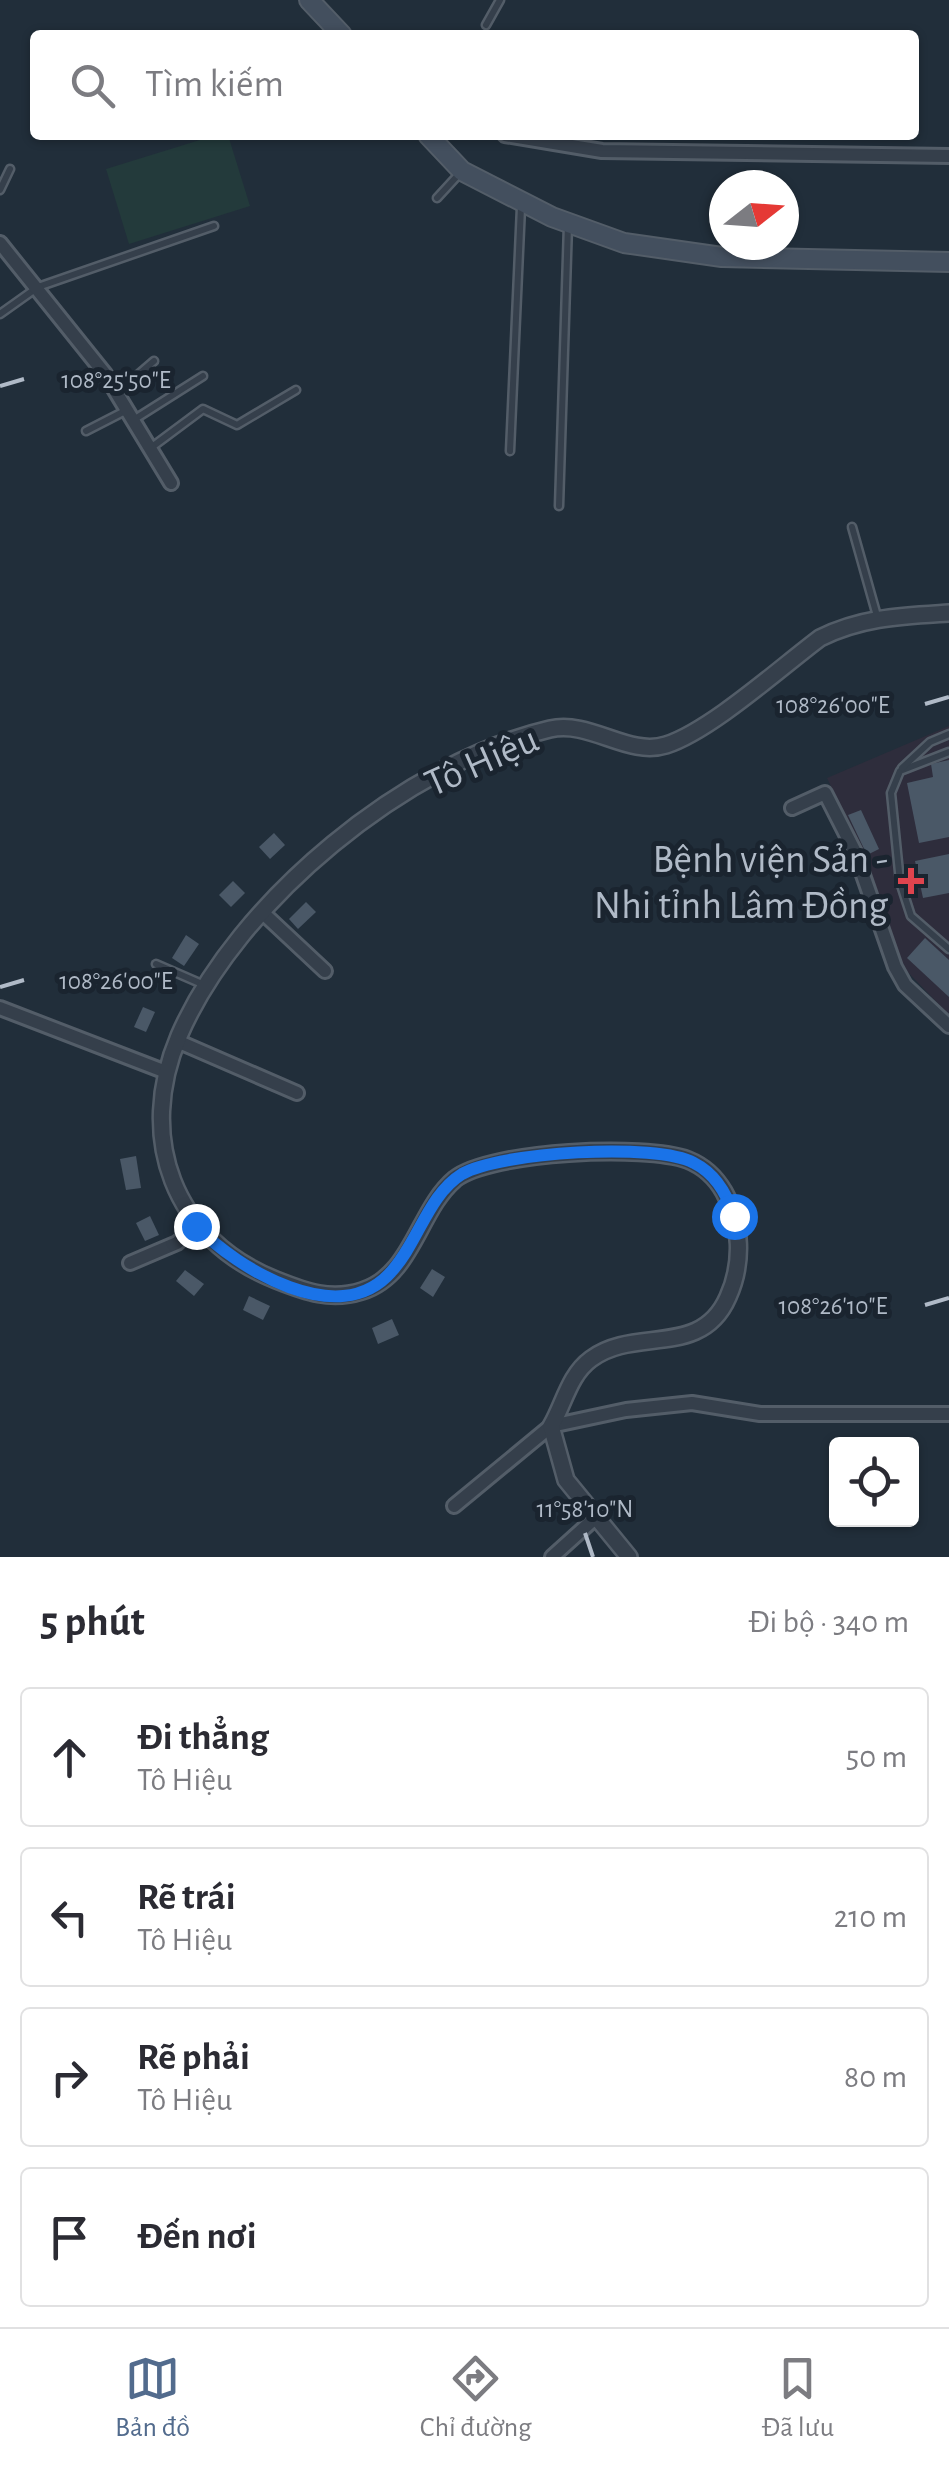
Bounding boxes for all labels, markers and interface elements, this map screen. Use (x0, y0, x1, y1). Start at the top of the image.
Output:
search box (30, 30, 919, 140)
icon: search (65, 58, 120, 113)
text: Tìm kiếm (145, 66, 284, 104)
north arrow (709, 170, 799, 260)
text: 108°25'50"E (61, 368, 171, 393)
text: 108°26'00"E (776, 693, 890, 718)
street label: Tô Hiệu (419, 719, 544, 804)
place label: Bệnh viện Sản - Nhi tỉnh Lâm Đồng (594, 840, 889, 926)
marker: Bệnh viện Sản - Nhi tỉnh Lâm Đồng (898, 868, 924, 894)
text: 108°26'00"E (59, 969, 173, 994)
route start (712, 1194, 758, 1240)
route end (174, 1204, 220, 1250)
text: 108°26'10"E (778, 1294, 888, 1319)
map controls (829, 1437, 919, 1527)
button: locate (829, 1437, 919, 1527)
text: 11°58'10"N (537, 1497, 633, 1522)
text: 5 phút (40, 1601, 145, 1643)
text: Đi bộ · 340 m (748, 1606, 909, 1638)
text: Đi thẳng (137, 1719, 269, 1757)
icon: ahead (42, 1730, 97, 1785)
text: 50 m (846, 1741, 907, 1773)
text: Tô Hiệu (137, 1764, 232, 1796)
text: Rẽ trái (137, 1879, 236, 1917)
icon: left (42, 1890, 97, 1945)
text: 210 m (834, 1901, 907, 1933)
text: Tô Hiệu (137, 1924, 232, 1956)
text: Rẽ phải (137, 2039, 250, 2077)
icon: right (42, 2050, 97, 2105)
text: 80 m (844, 2061, 907, 2093)
text: Tô Hiệu (137, 2084, 232, 2116)
icon: arrive (42, 2210, 97, 2265)
text: Đến nơi (137, 2218, 257, 2256)
tab: Bản đồ (115, 2351, 190, 2445)
tab: Chỉ đường (420, 2351, 532, 2445)
tab: Đã lưu (762, 2351, 834, 2445)

